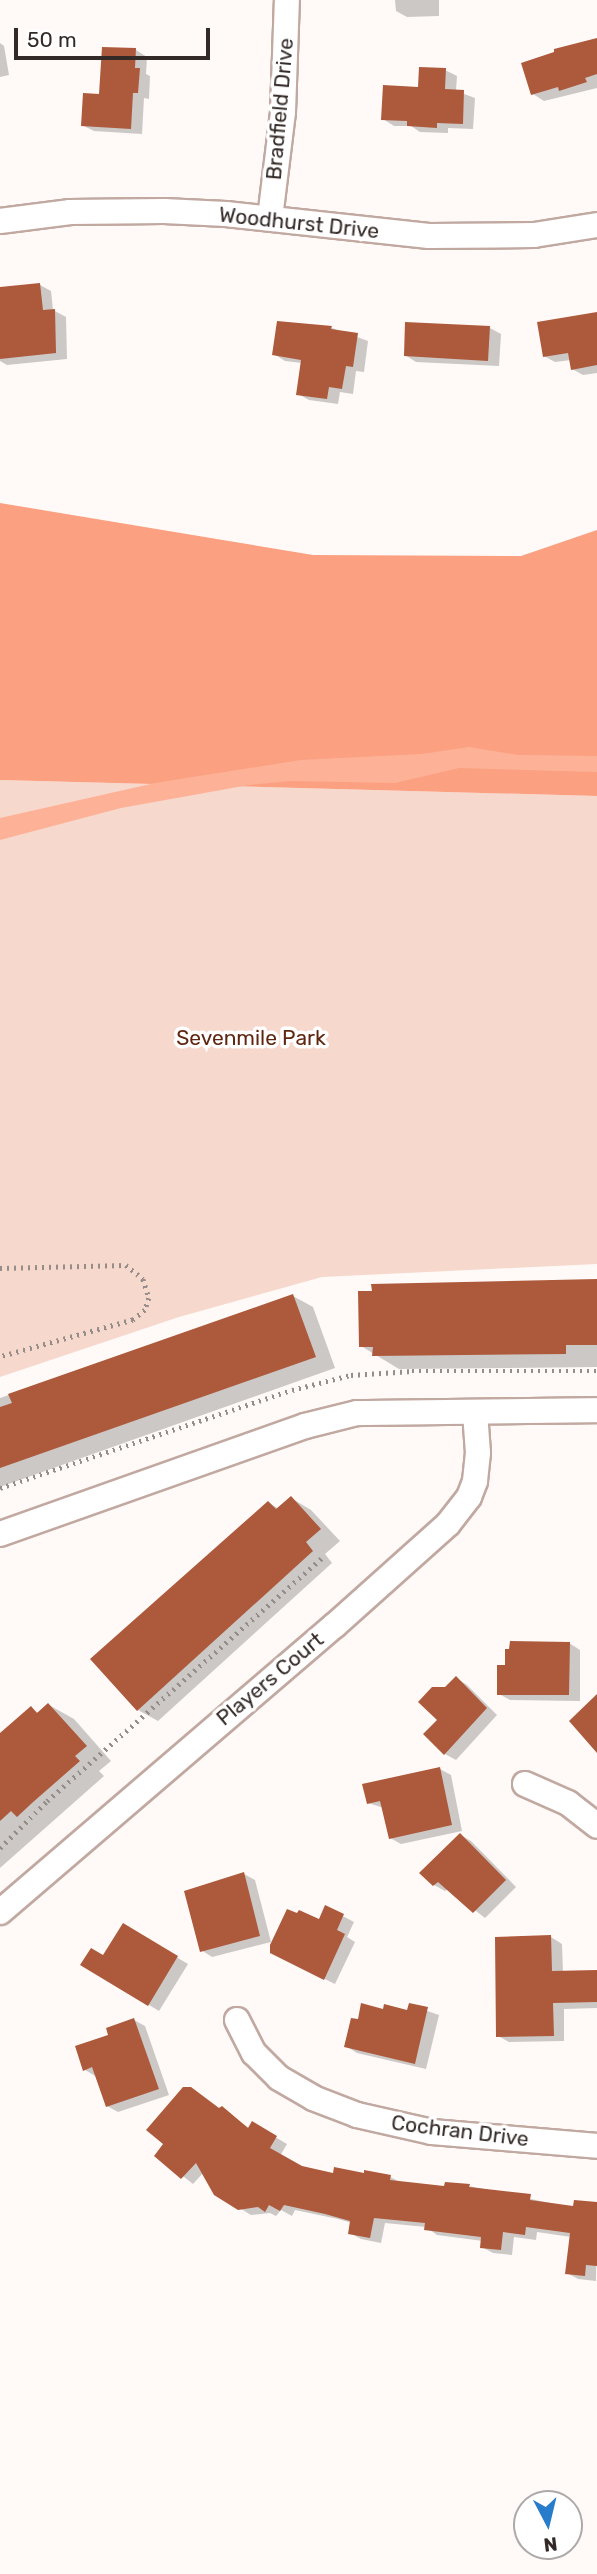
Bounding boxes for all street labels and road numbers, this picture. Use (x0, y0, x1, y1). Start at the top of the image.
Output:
street label: Bradfield Drive (261, 37, 299, 181)
street label: Woodhurst Drive (218, 202, 380, 244)
street label: Players Court (211, 1627, 329, 1731)
street label: Cochran Drive (390, 2110, 530, 2152)

